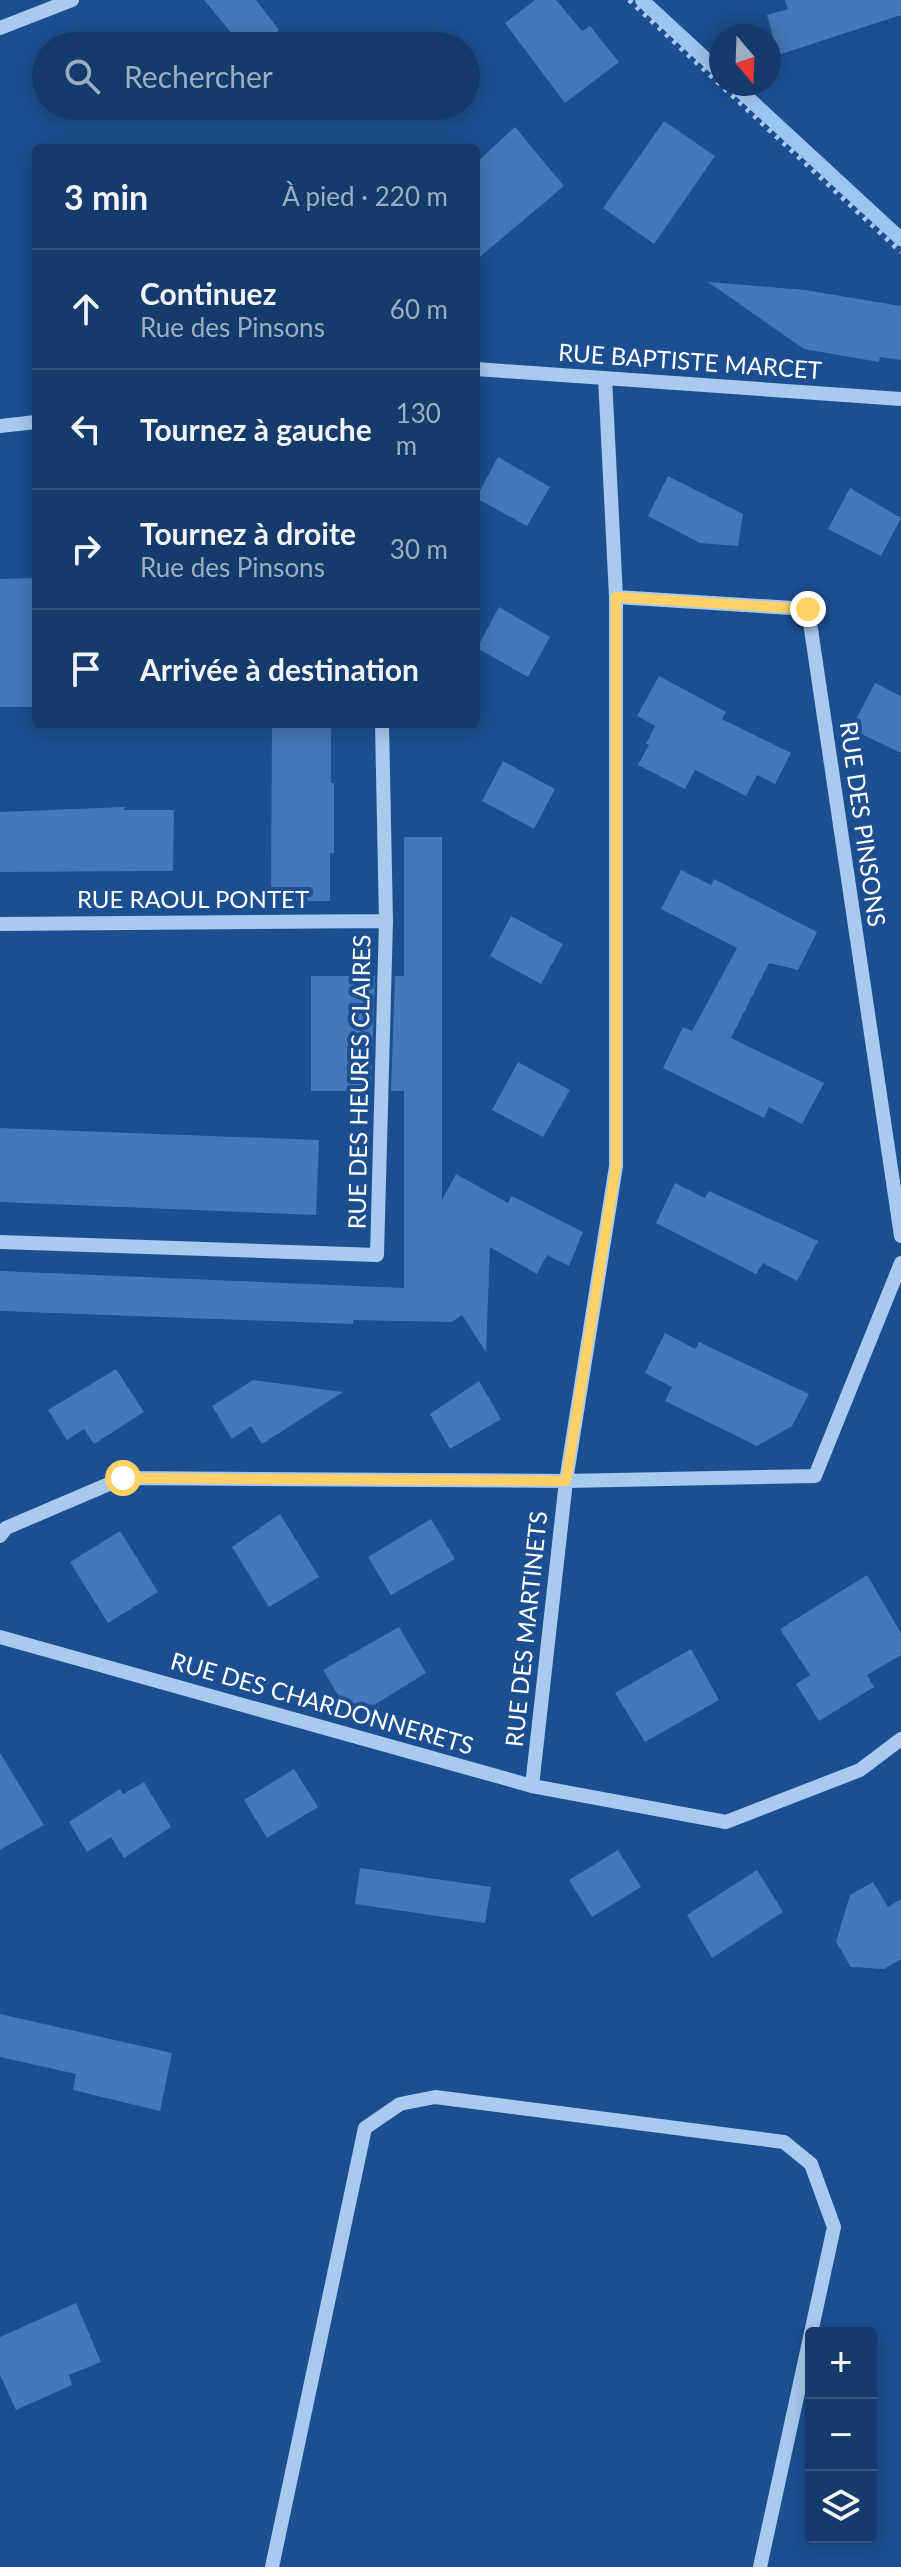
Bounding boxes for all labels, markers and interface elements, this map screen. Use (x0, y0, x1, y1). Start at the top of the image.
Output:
north arrow (709, 24, 781, 96)
search box (32, 32, 480, 120)
icon: search (60, 54, 104, 98)
text: Rechercher (124, 58, 273, 94)
text: 3 min (64, 176, 148, 217)
text: À pied · 220 m (282, 180, 448, 212)
text: Continuez (140, 275, 276, 311)
icon: ahead (64, 287, 108, 331)
text: 60 m (390, 293, 448, 325)
text: Rue des Pinsons (140, 311, 325, 343)
street label: RUE BAPTISTE MARCET (557, 337, 823, 384)
text: 130 m (396, 397, 441, 461)
icon: left (64, 407, 108, 451)
text: Tournez à gauche (140, 411, 372, 447)
text: Tournez à droite (140, 515, 356, 551)
icon: right (64, 527, 108, 571)
text: 30 m (390, 533, 448, 565)
text: Rue des Pinsons (140, 551, 325, 583)
route end (790, 591, 826, 627)
icon: arrive (64, 647, 108, 691)
text: Arrivée à destination (140, 651, 419, 687)
street label: RUE DES PINSONS (835, 719, 892, 928)
street label: RUE RAOUL PONTET (77, 884, 309, 913)
street label: RUE DES HEURES CLAIRES (341, 934, 376, 1230)
route start (105, 1460, 141, 1496)
street label: RUE DES MARTINETS (499, 1509, 552, 1748)
street label: RUE DES CHARDONNERETS (168, 1645, 477, 1760)
map controls (805, 2327, 877, 2543)
button: + (805, 2327, 877, 2399)
button: − (805, 2399, 877, 2471)
button: layers (805, 2471, 877, 2543)

